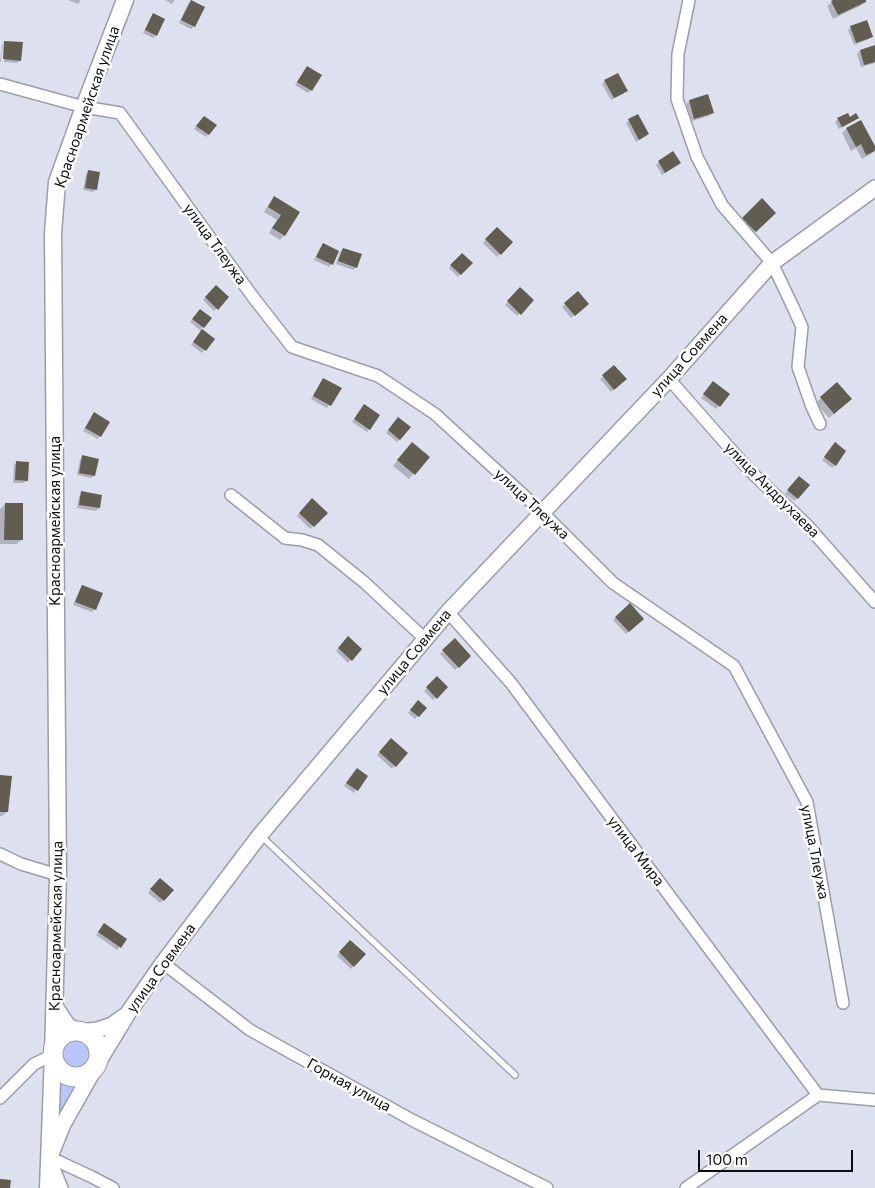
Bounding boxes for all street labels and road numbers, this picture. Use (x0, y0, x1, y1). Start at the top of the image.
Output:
street label: Красноармейская улица (51, 24, 123, 190)
street label: улица Тлеужа (180, 200, 250, 288)
street label: улица Совмена (647, 310, 731, 400)
street label: Красноармейская улица (46, 436, 64, 606)
street label: улица Андрухаева (721, 439, 823, 541)
street label: улица Тлеужа (491, 465, 573, 543)
street label: улица Совмена (373, 606, 455, 698)
street label: улица Тлеужа (797, 803, 833, 901)
street label: улица Мира (604, 812, 668, 890)
street label: Красноармейская улица (46, 841, 66, 1011)
street label: улица Совмена (123, 920, 199, 1016)
street label: Горная улица (304, 1055, 394, 1115)

